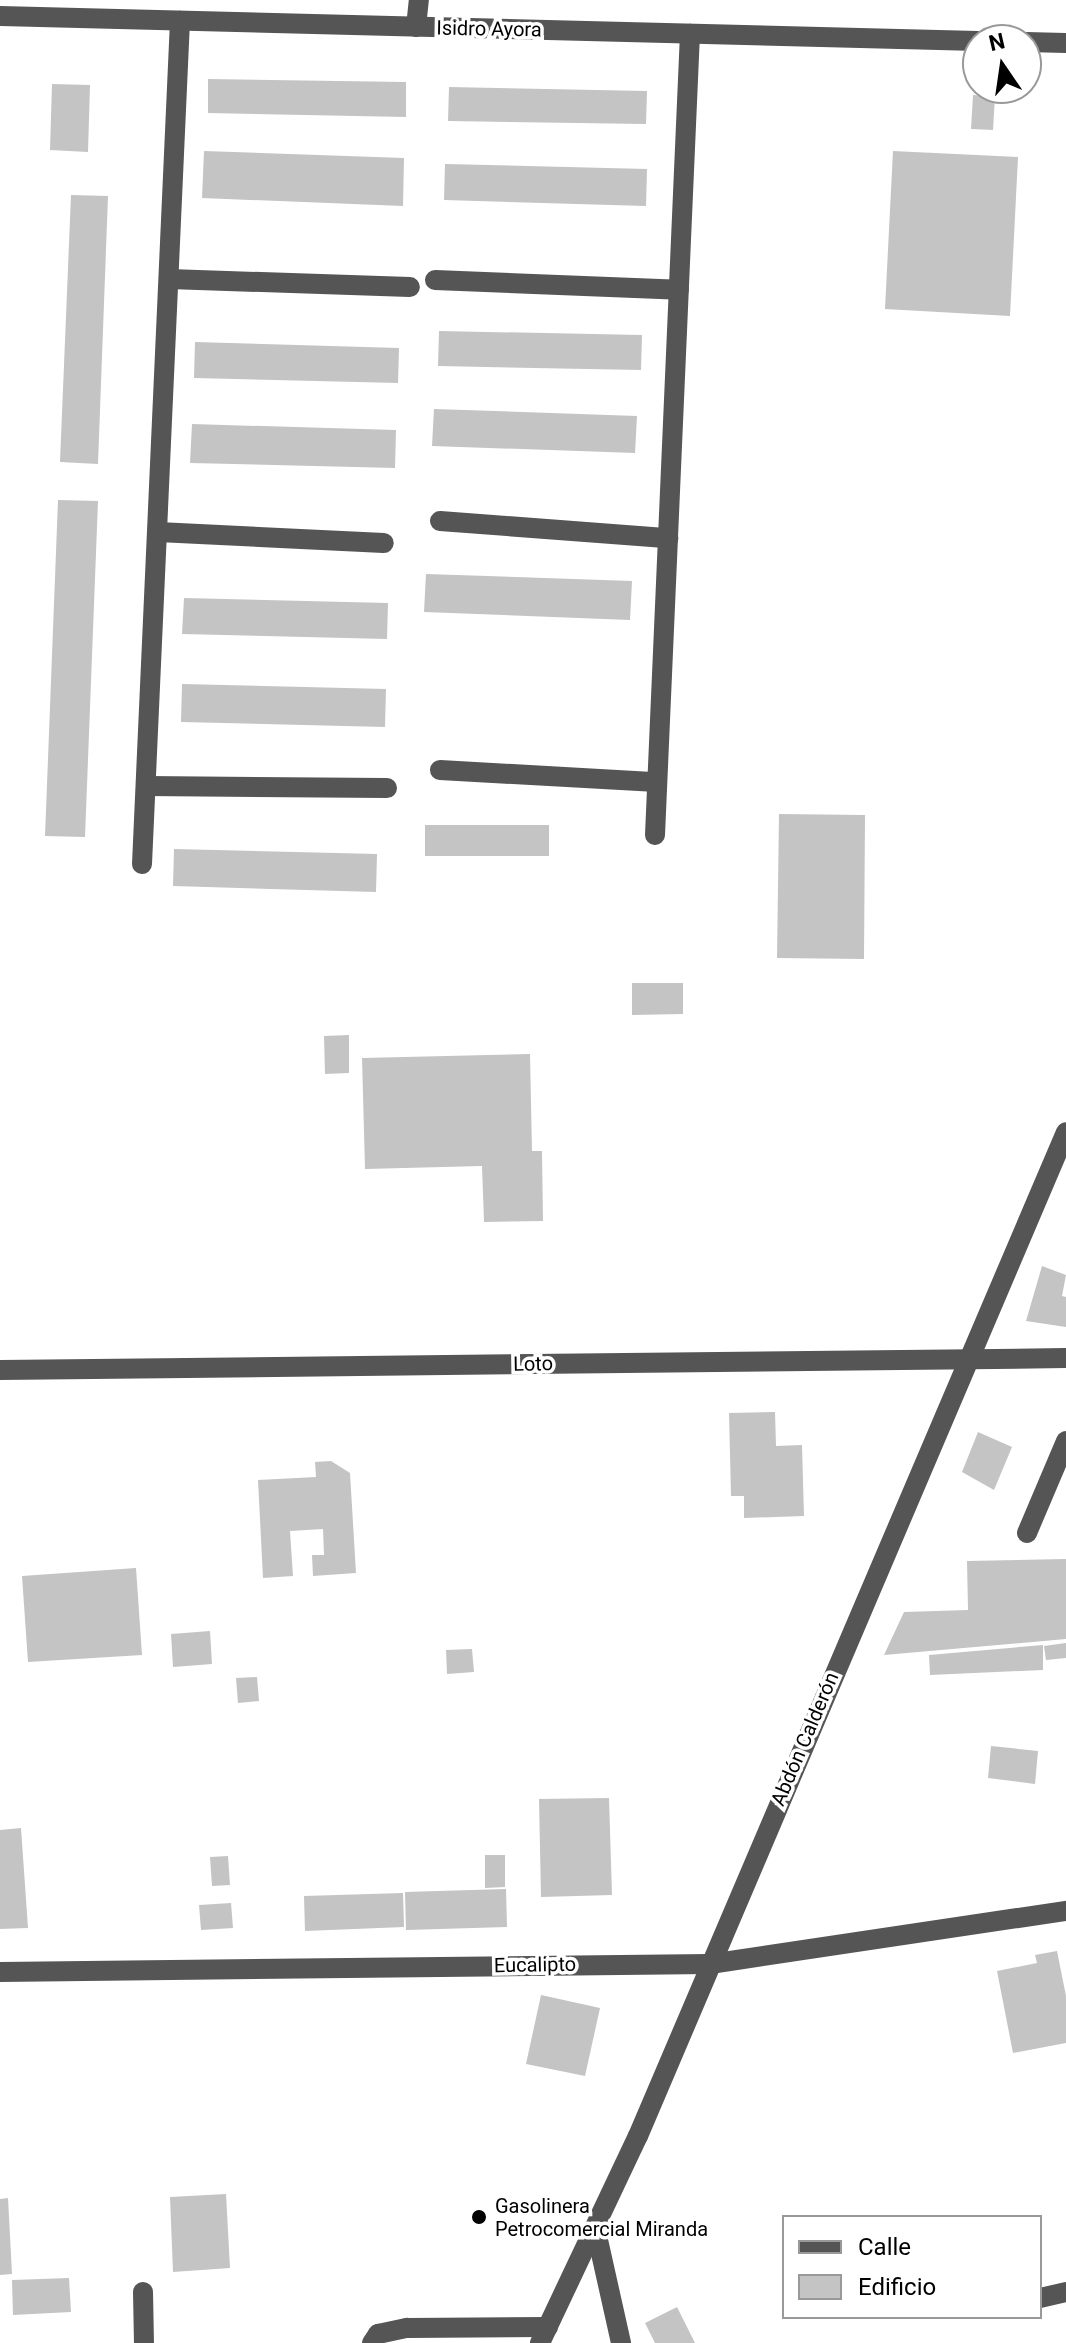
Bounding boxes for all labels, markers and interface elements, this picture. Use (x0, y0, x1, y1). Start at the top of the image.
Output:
street label: Isidro Ayora (436, 16, 542, 42)
north arrow (962, 24, 1042, 104)
text: N (987, 28, 1007, 56)
street label: Loto (513, 1352, 553, 1376)
street label: Abdón Calderón (766, 1669, 844, 1809)
street label: Eucalipto (494, 1952, 576, 1978)
place label: Gasolinera Petrocomercial Miranda (495, 2194, 708, 2241)
marker: Gasolinera Petrocomercial Miranda (470, 2208, 488, 2226)
legend (782, 2215, 1042, 2319)
text: Calle (858, 2233, 911, 2261)
text: Edificio (858, 2273, 936, 2301)

